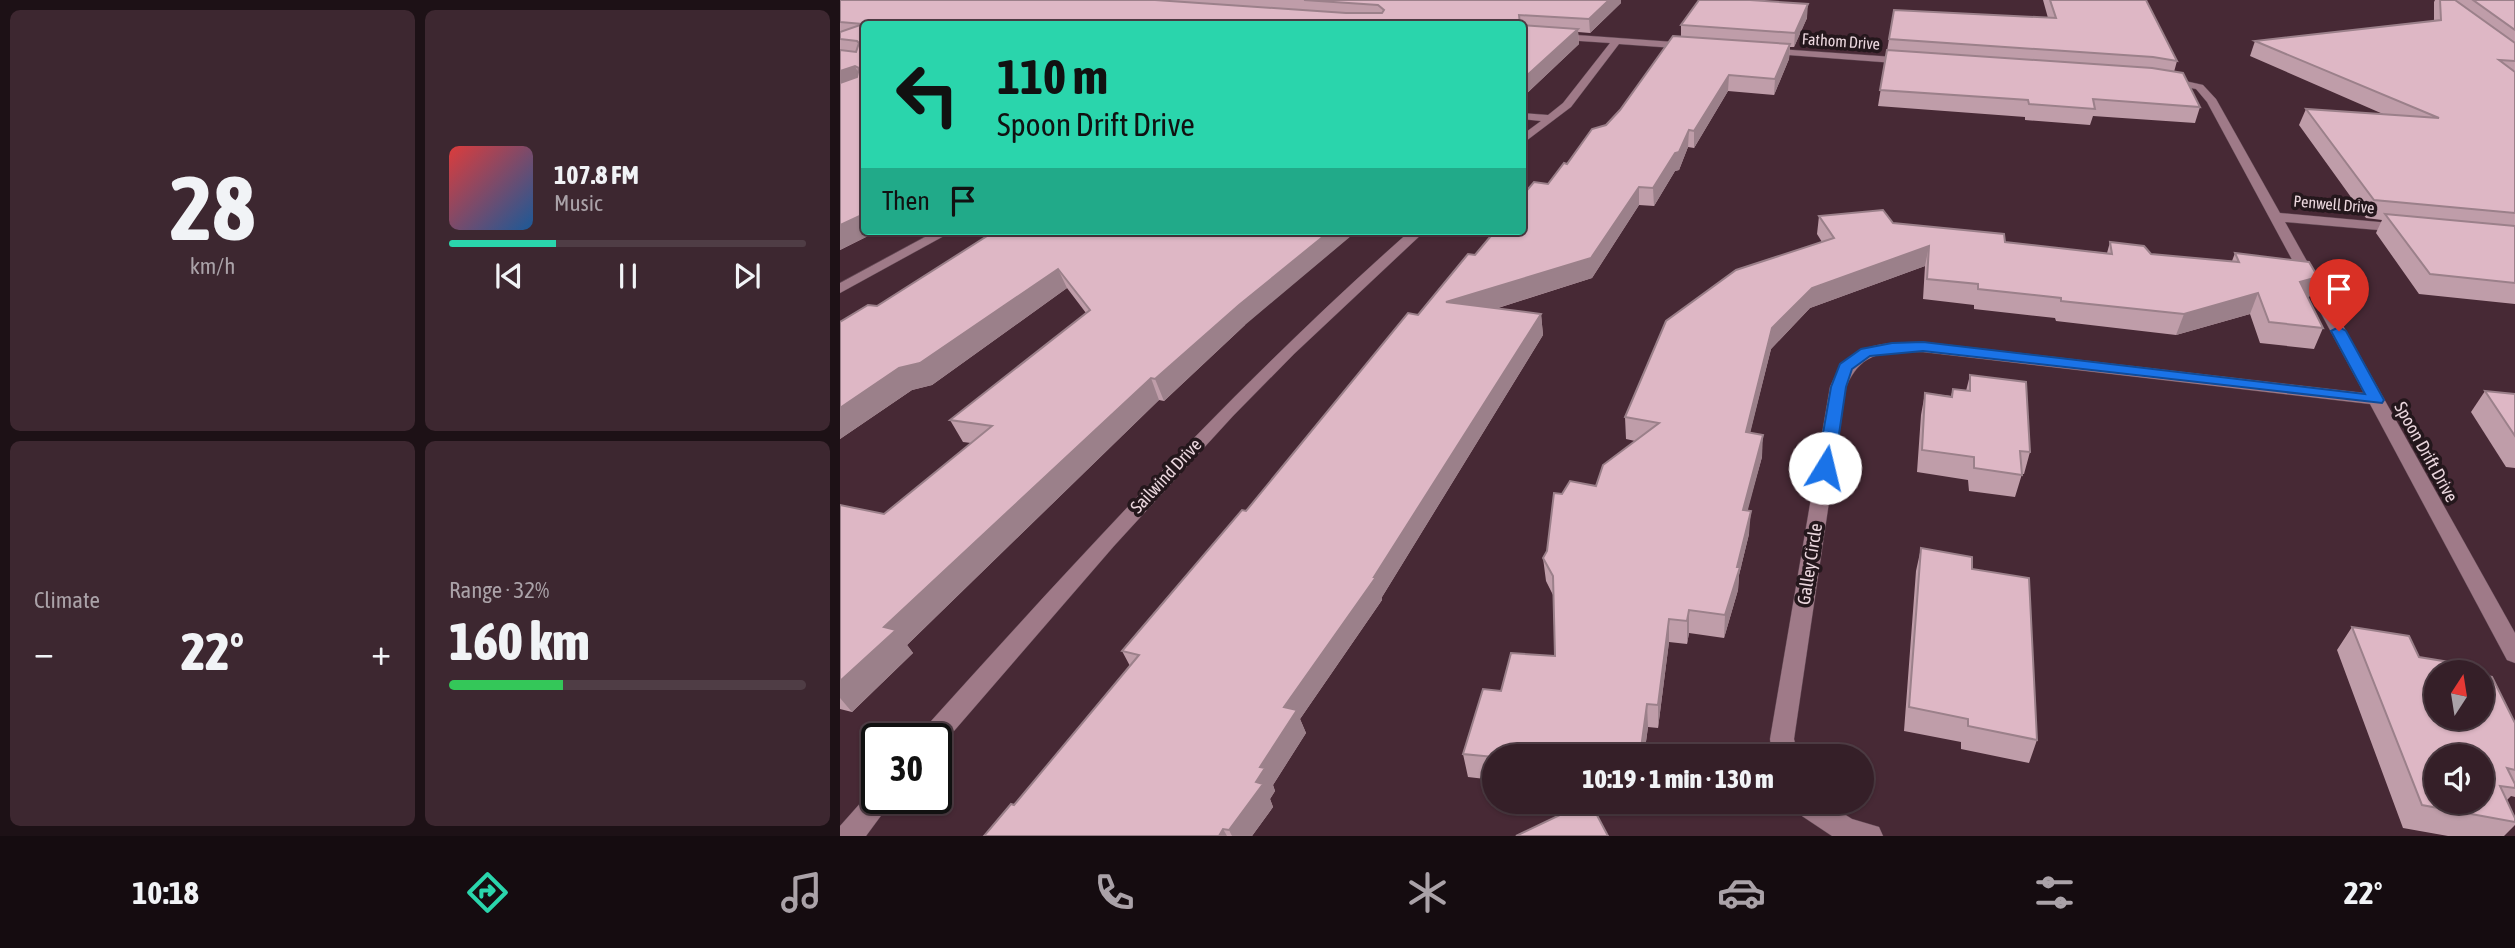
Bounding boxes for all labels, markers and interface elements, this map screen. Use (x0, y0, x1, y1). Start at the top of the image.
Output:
street label: Fathom Drive (1801, 29, 1881, 53)
text: 110 m (997, 48, 1108, 104)
icon: left (882, 49, 973, 140)
text: Spoon Drift Drive (997, 106, 1195, 143)
text: 28 (170, 155, 255, 259)
text: 107.8 FM (554, 160, 639, 190)
icon: arrive (944, 182, 982, 220)
text: Then (882, 186, 930, 216)
text: Music (554, 190, 602, 216)
street label: Penwell Drive (2293, 192, 2375, 216)
text: km/h (190, 253, 235, 279)
icon: previous (490, 257, 528, 295)
icon: pause (609, 257, 647, 295)
icon: next (728, 257, 766, 295)
pin (2309, 259, 2369, 331)
icon: arrive (2320, 270, 2358, 308)
street label: Spoon Drift Drive (2390, 398, 2463, 506)
position arrow (1788, 431, 1862, 505)
street label: Sailwind Drive (1126, 434, 1205, 517)
street label: Galley Circle (1793, 522, 1826, 606)
text: Range · 32% (449, 577, 549, 603)
text: Climate (34, 587, 100, 613)
text: 160 km (449, 611, 590, 671)
text: 22° (181, 621, 244, 681)
text: − (34, 630, 54, 673)
text: + (371, 630, 391, 673)
north arrow (2424, 660, 2494, 730)
map controls (2424, 660, 2494, 814)
speed limit sign: 30 (861, 723, 952, 814)
button: sound (2424, 744, 2494, 814)
text: 10:19 · 1 min · 130 m (1582, 764, 1774, 794)
icon: directions (463, 868, 512, 917)
icon: music (777, 868, 826, 917)
icon: phone (1090, 868, 1139, 917)
icon: climate (1403, 868, 1452, 917)
icon: car (1717, 868, 1766, 917)
icon: filters (2030, 868, 2079, 917)
text: 10:18 (132, 874, 199, 911)
text: 22° (2344, 874, 2383, 911)

